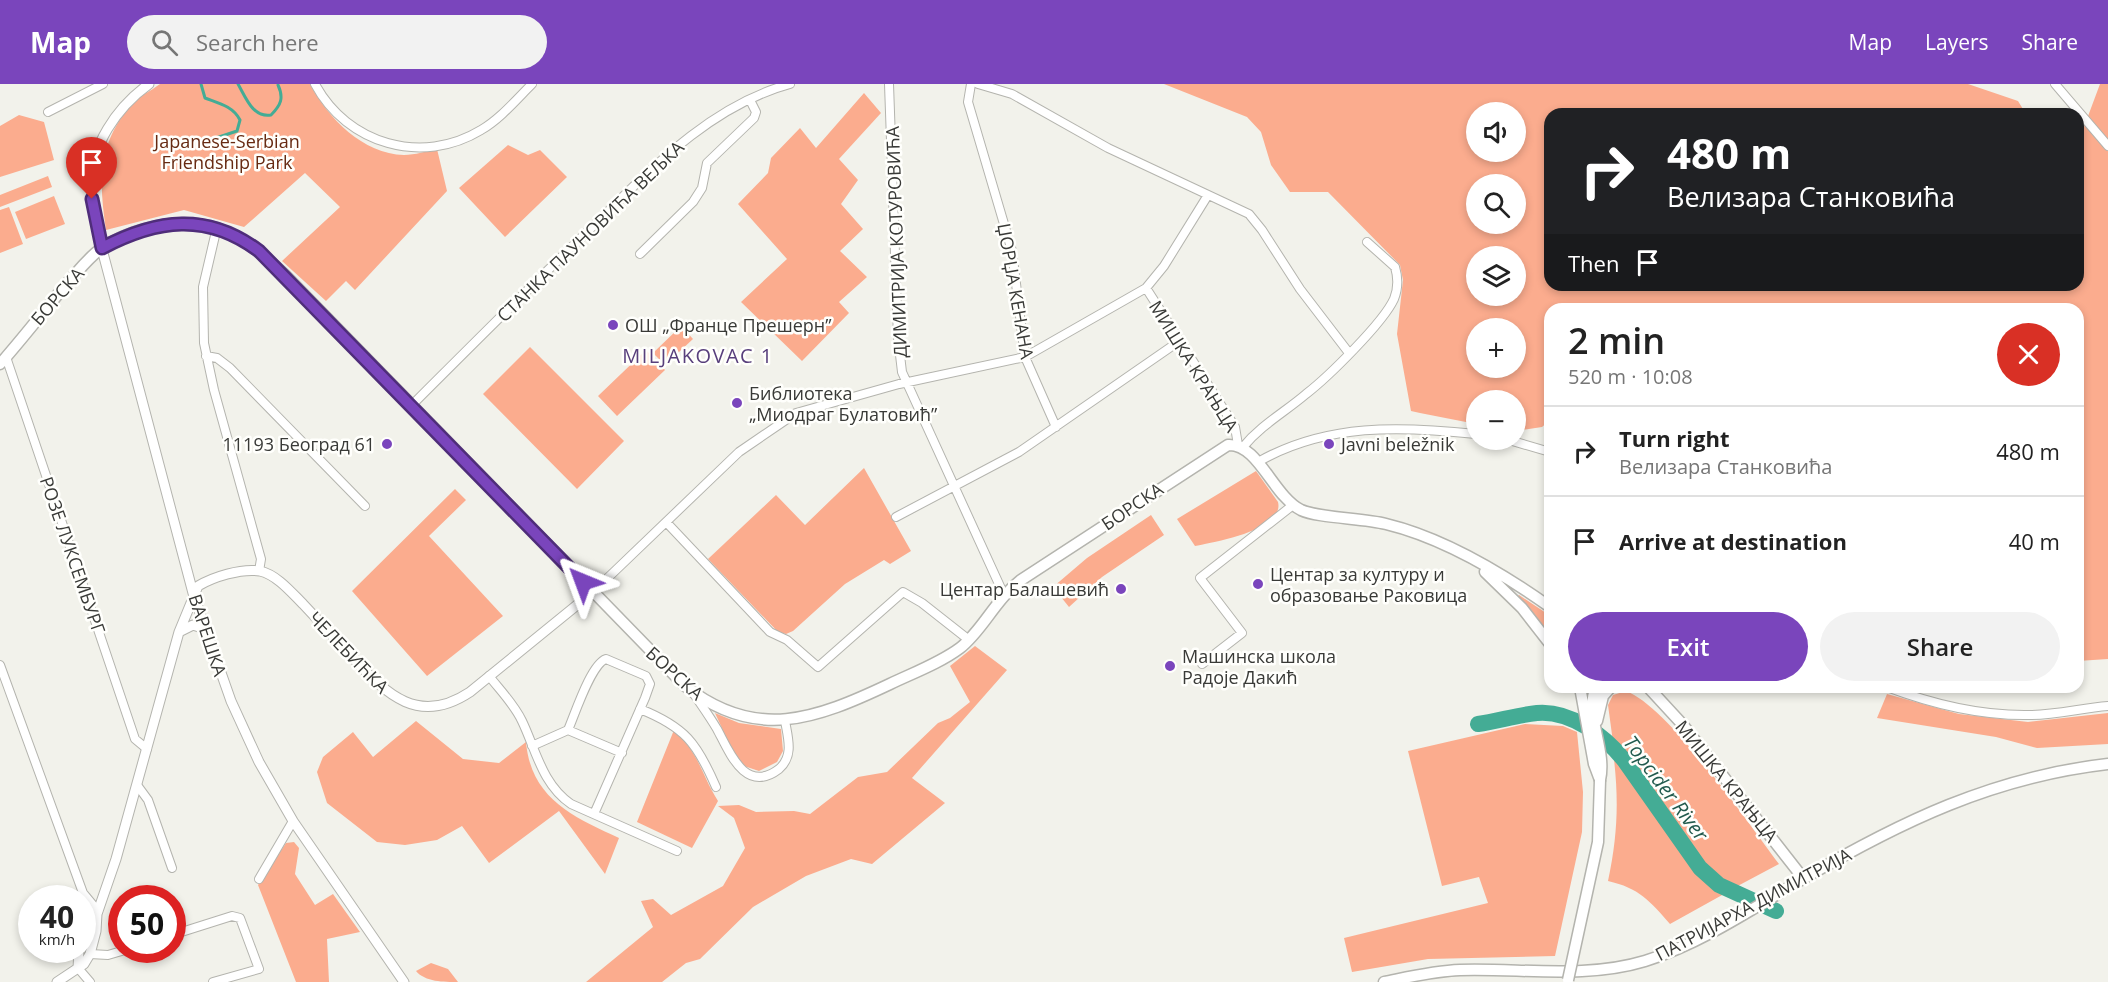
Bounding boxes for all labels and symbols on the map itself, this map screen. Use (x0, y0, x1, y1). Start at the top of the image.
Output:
street label: ДИМИТРИЈА КОТУРОВИЋА (880, 125, 912, 358)
park label: Japanese-Serbian Friendship Park (152, 129, 300, 174)
street label: СТАНКА ПАУНОВИЋА ВЕЉКА (491, 135, 689, 327)
pin (66, 137, 117, 199)
street label: ЏОРЏА КЕНАНА (992, 221, 1040, 361)
street label: БОРСКА (25, 261, 89, 330)
street label: МИШКА КРАЊЦА (1144, 296, 1244, 437)
place label: ОШ „Франце Прешерн” (625, 313, 832, 337)
marker: ОШ „Франце Прешерн” (606, 318, 620, 332)
district label: MILJAKOVAC 1 (622, 342, 774, 369)
place label: Библиотека „Миодраг Булатовић” (749, 381, 938, 426)
marker: Библиотека „Миодраг Булатовић” (730, 396, 744, 410)
place label: 11193 Београд 61 (223, 432, 375, 456)
place label: Javni beležnik (1339, 432, 1455, 456)
marker: 11193 Београд 61 (380, 437, 394, 451)
marker: Javni beležnik (1322, 437, 1336, 451)
street label: РОЗЕ ЛУКСЕМБУРГ (35, 473, 111, 637)
street label: БОРСКА (1096, 476, 1168, 535)
position arrow (551, 550, 615, 614)
place label: Центар за културу и образовање Раковица (1270, 562, 1467, 607)
place label: Центар Балашевић (940, 577, 1109, 601)
marker: Центар за културу и образовање Раковица (1251, 577, 1265, 591)
marker: Центар Балашевић (1114, 582, 1128, 596)
street label: ВАРЕШКА (183, 591, 233, 680)
street label: ЧЕЛЕБИЋКА (304, 606, 395, 699)
street label: БОРСКА (641, 641, 709, 706)
place label: Машинска школа Радоје Дакић (1182, 644, 1336, 689)
marker: Машинска школа Радоје Дакић (1163, 659, 1177, 673)
street label: МИШКА КРАЊЦА (1670, 715, 1784, 848)
water label: Topcider River (1618, 730, 1715, 847)
street label: ПАТРИЈАРХА ДИМИТРИЈА (1651, 842, 1856, 966)
speed limit sign: 50 (108, 885, 186, 963)

